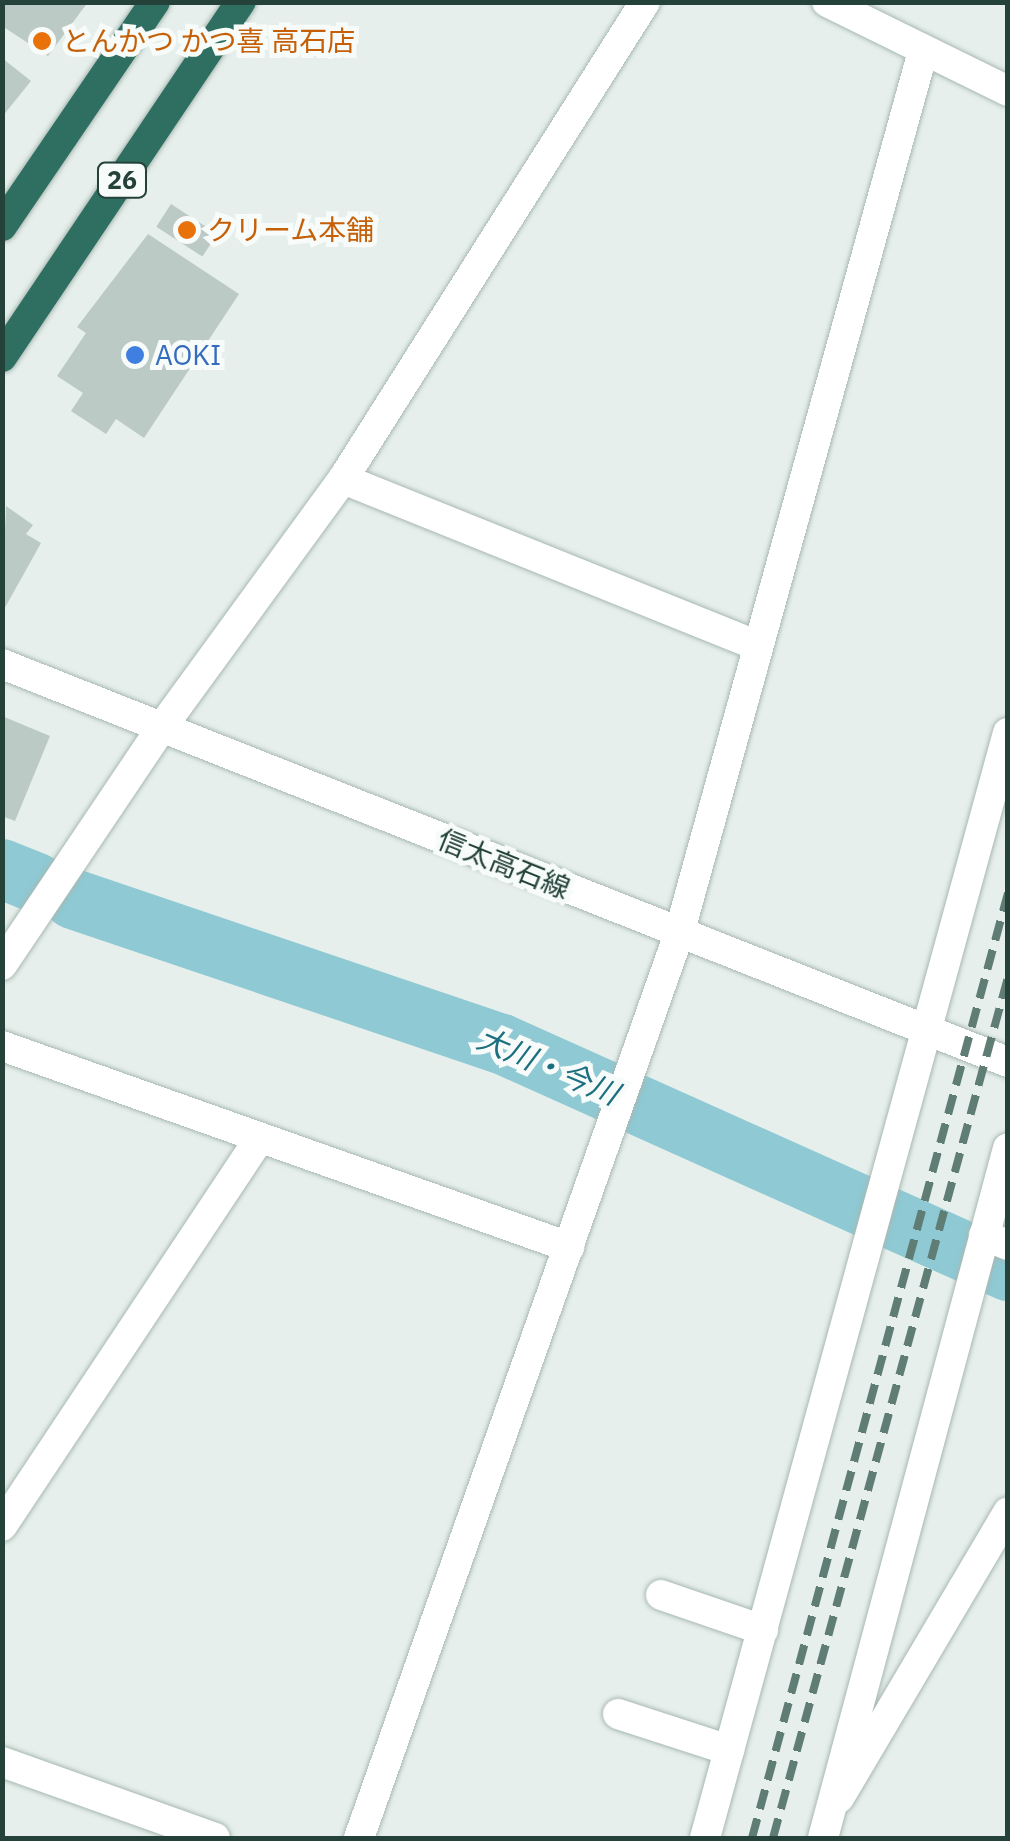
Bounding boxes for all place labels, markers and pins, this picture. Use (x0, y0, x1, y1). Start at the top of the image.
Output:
place label: とんかつ かつ喜 高石店 (62, 24, 355, 58)
marker: とんかつ かつ喜 高石店 (31, 30, 53, 52)
place label: クリーム本舗 (207, 213, 375, 247)
marker: クリーム本舗 (176, 219, 198, 241)
place label: AOKI (155, 338, 221, 372)
marker: AOKI (124, 344, 146, 366)

